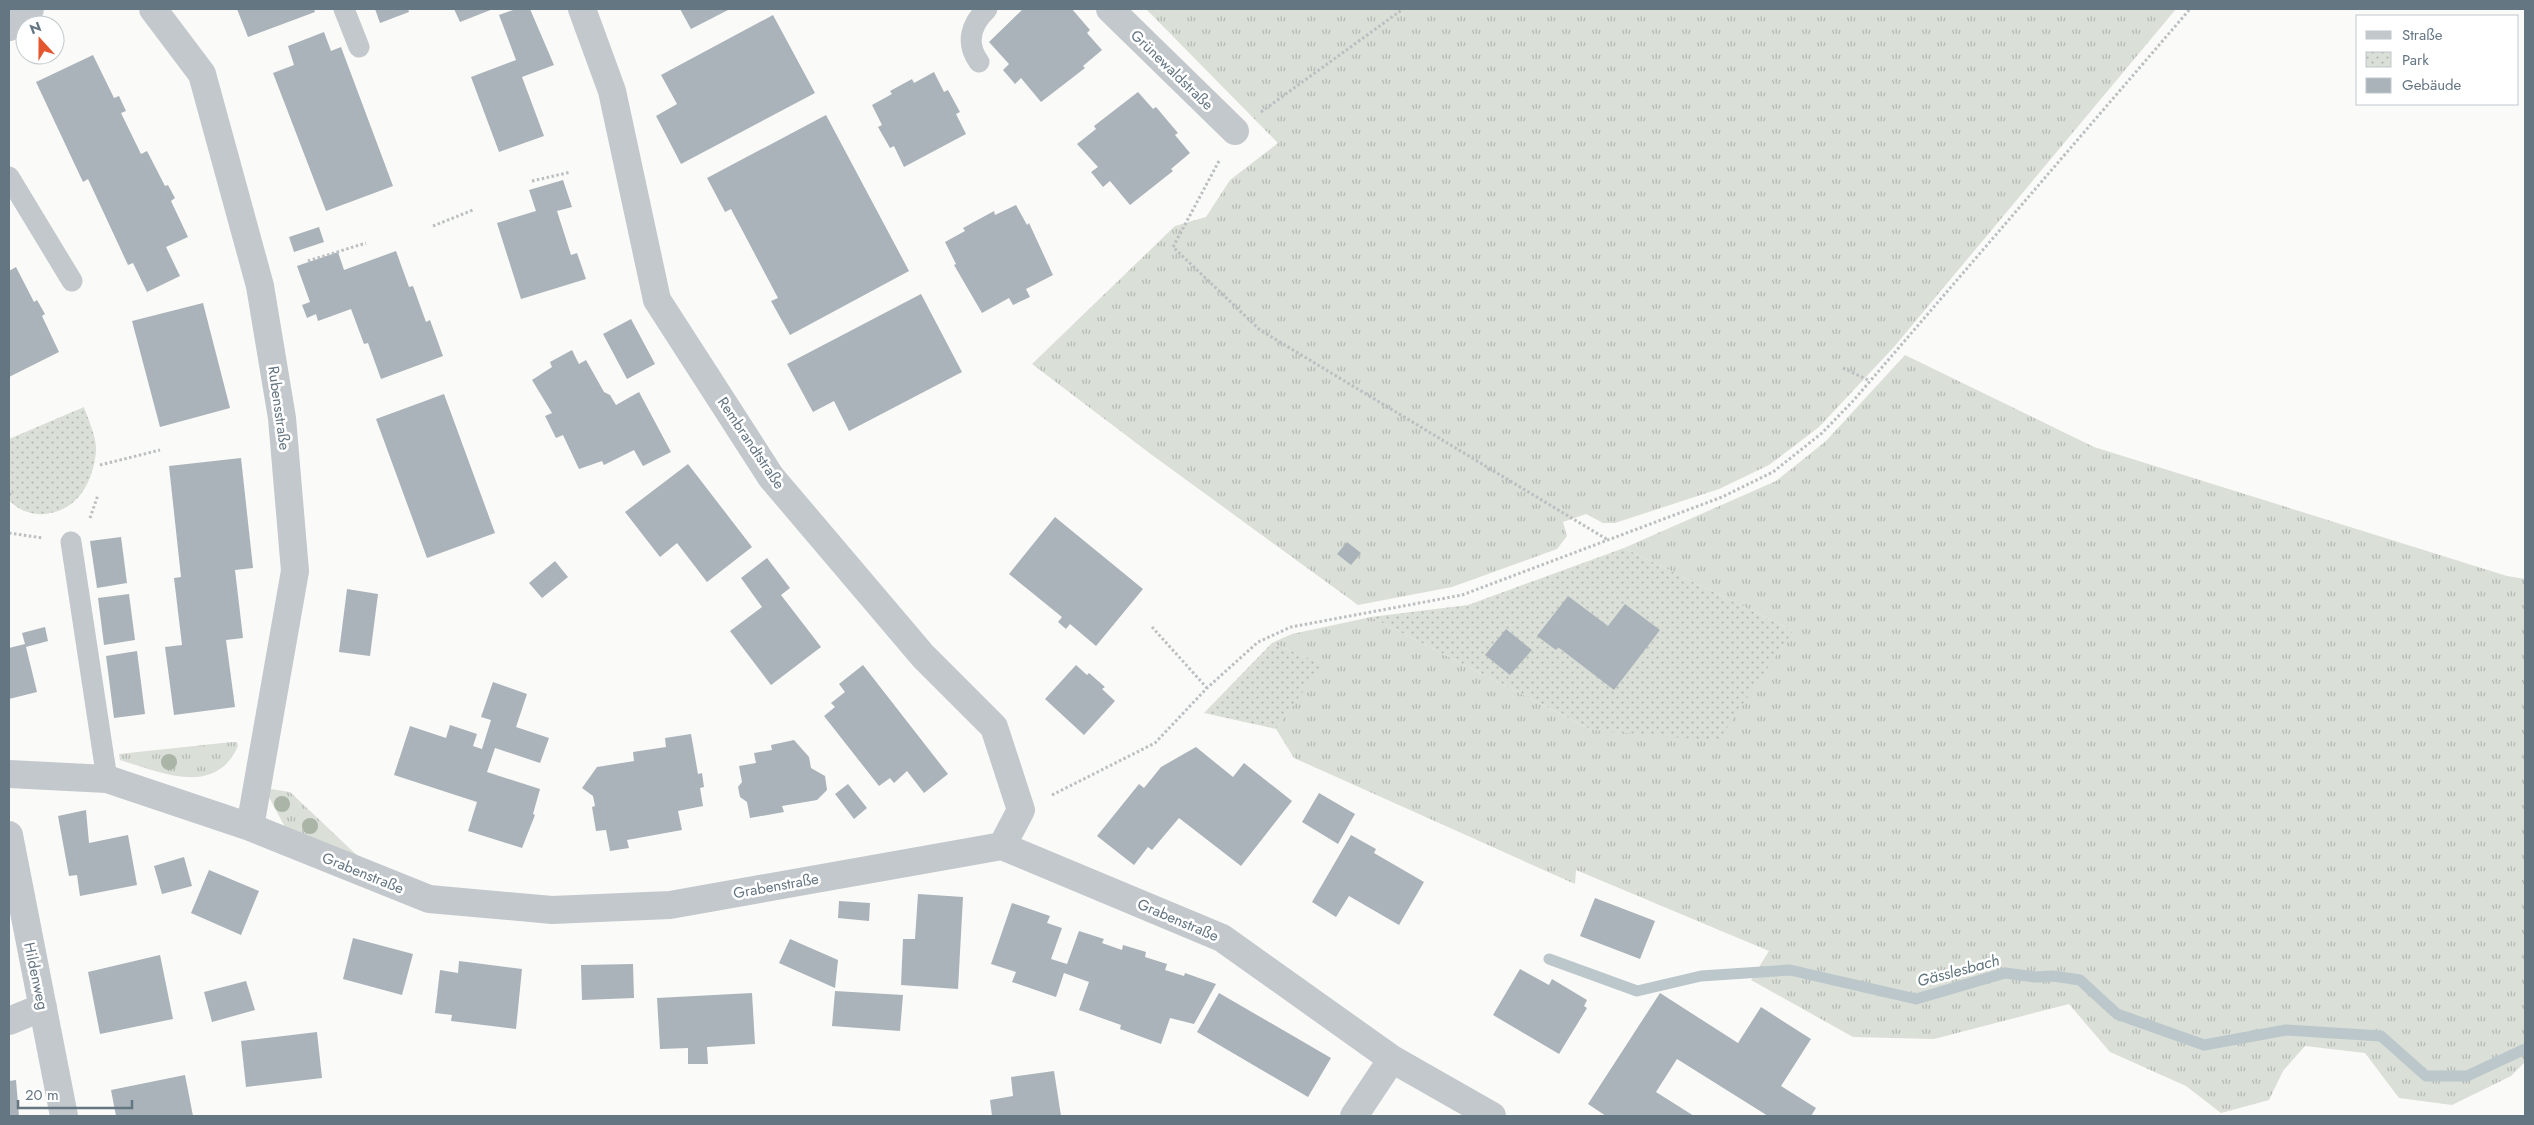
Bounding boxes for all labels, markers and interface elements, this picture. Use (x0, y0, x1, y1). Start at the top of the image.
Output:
north arrow (15, 15, 65, 65)
legend (2356, 15, 2519, 105)
text: N (27, 17, 44, 39)
text: Straße (2402, 24, 2443, 46)
street label: Grünewaldstraße (1126, 25, 1219, 115)
text: Park (2402, 49, 2429, 71)
text: Gebäude (2402, 74, 2462, 96)
street label: Rubensstraße (262, 365, 296, 452)
street label: Rembrandtstraße (712, 393, 790, 494)
street label: Grabenstraße (319, 847, 407, 899)
street label: Grabenstraße (732, 868, 821, 904)
street label: Grabenstraße (1134, 893, 1222, 947)
street label: Hildenweg (18, 940, 54, 1012)
water label: Gässlesbach (1914, 948, 2002, 993)
scale bar (18, 1078, 131, 1110)
text: 20 m (25, 1084, 59, 1106)

